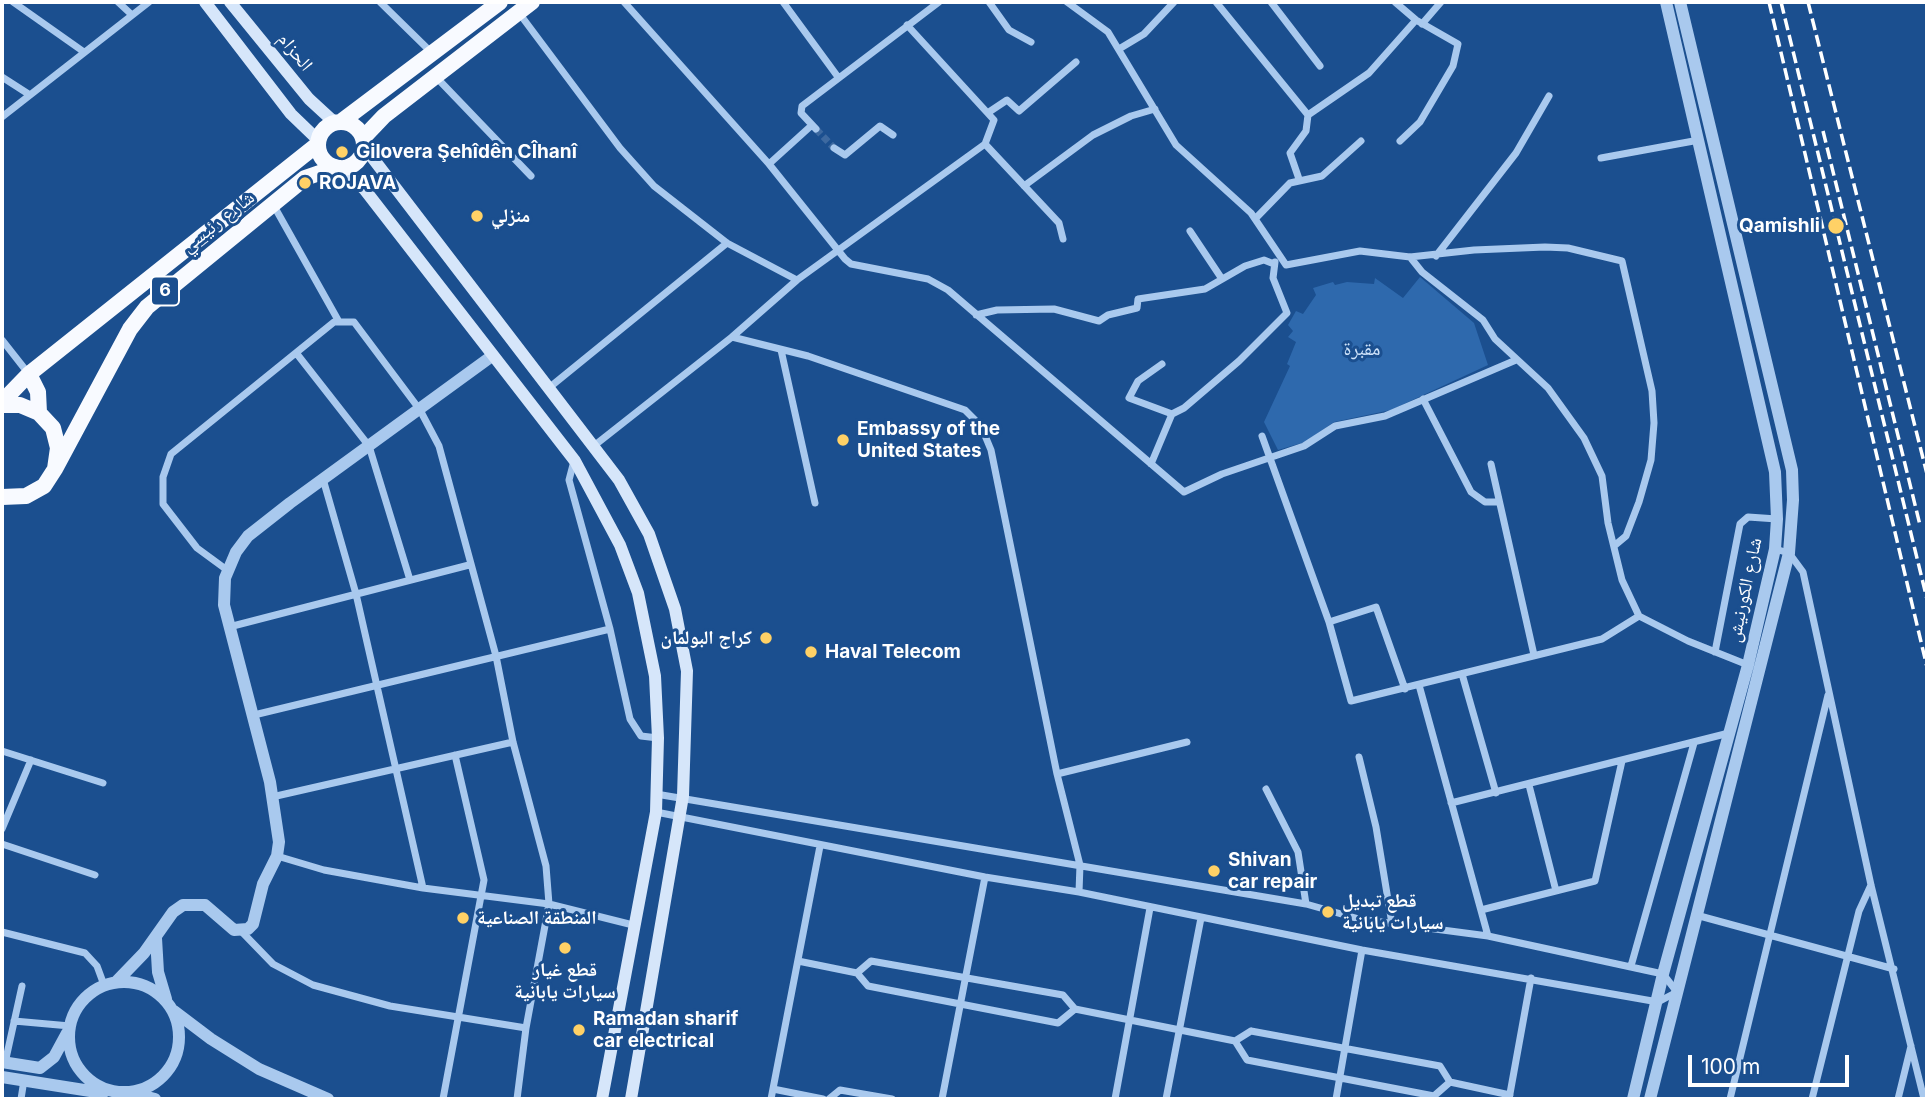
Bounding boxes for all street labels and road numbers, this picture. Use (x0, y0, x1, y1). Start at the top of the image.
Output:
street label: الحزام (273, 28, 317, 76)
street label: شارع رئيسي (177, 186, 259, 258)
road number: 6 (151, 276, 179, 306)
street label: شارع الكورنيش (1723, 536, 1767, 644)

